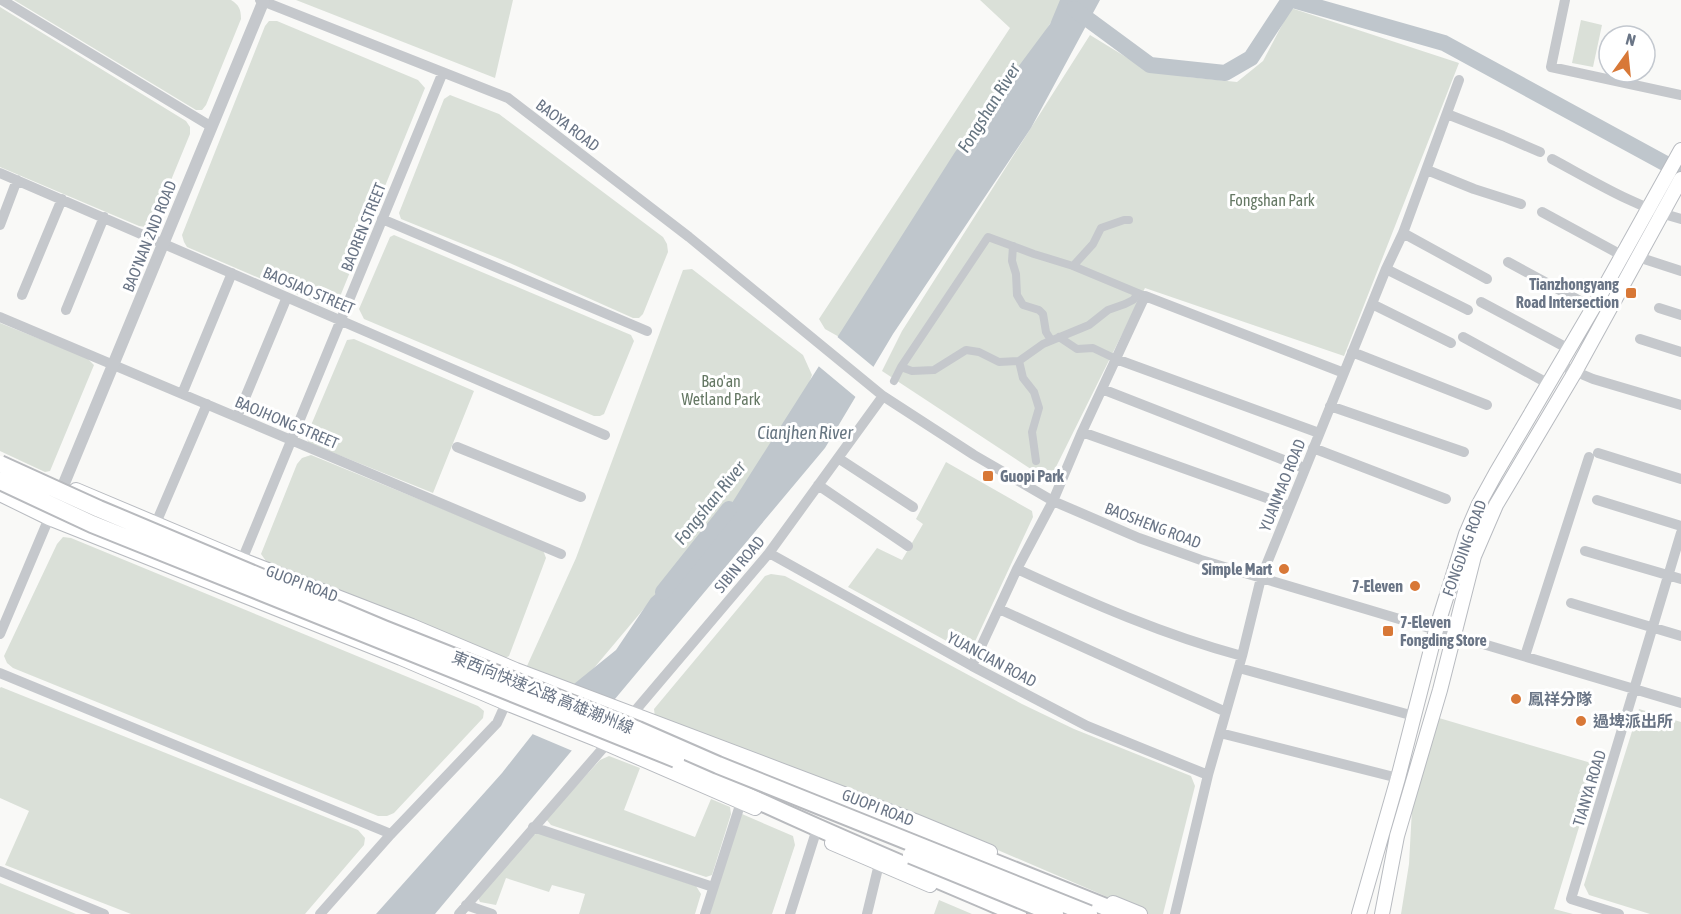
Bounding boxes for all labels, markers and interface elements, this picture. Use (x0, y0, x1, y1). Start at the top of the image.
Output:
north arrow (1597, 24, 1657, 84)
text: N (1624, 30, 1638, 49)
water label: Fongshan River (953, 59, 1025, 156)
street label: BAOYA ROAD (533, 95, 603, 155)
street label: BAO'NAN 2ND ROAD (118, 178, 180, 294)
street label: BAOREN STREET (337, 180, 389, 274)
park label: Fongshan Park (1229, 191, 1315, 210)
street label: BAOSIAO STREET (261, 263, 357, 317)
place label: Tianzhongyang Road Intersection (1516, 275, 1619, 311)
marker: Tianzhongyang Road Intersection (1624, 286, 1638, 300)
park label: Bao'an Wetland Park (682, 372, 760, 408)
street label: BAOJHONG STREET (233, 392, 341, 452)
water label: Cianjhen River (757, 422, 853, 443)
street label: YUANMAO ROAD (1255, 436, 1309, 534)
water label: Fongshan River (670, 456, 750, 549)
place label: Guopi Park (1000, 467, 1065, 485)
marker: Guopi Park (981, 469, 995, 483)
street label: BAOSHENG ROAD (1102, 498, 1204, 552)
street label: FONGDING ROAD (1438, 498, 1490, 598)
street label: SIBIN ROAD (710, 532, 768, 596)
place label: Simple Mart (1202, 560, 1272, 578)
street label: GUOPI ROAD (264, 561, 340, 605)
marker: Simple Mart (1277, 562, 1291, 576)
place label: 7-Eleven (1352, 577, 1403, 595)
marker: 7-Eleven (1408, 579, 1422, 593)
place label: 7-Eleven Fongding Store (1400, 613, 1487, 649)
marker: 7-Eleven Fongding Store (1381, 624, 1395, 638)
street label: YUANCIAN ROAD (944, 628, 1040, 690)
street label: 東西向快速公路 高雄潮州線 (450, 647, 636, 737)
place label: 鳳祥分隊 (1528, 690, 1592, 708)
marker: 鳳祥分隊 (1509, 692, 1523, 706)
place label: 過埤派出所 (1593, 712, 1673, 730)
marker: 過埤派出所 (1574, 714, 1588, 728)
street label: TIANYA ROAD (1569, 748, 1609, 828)
street label: GUOPI ROAD (840, 785, 916, 829)

